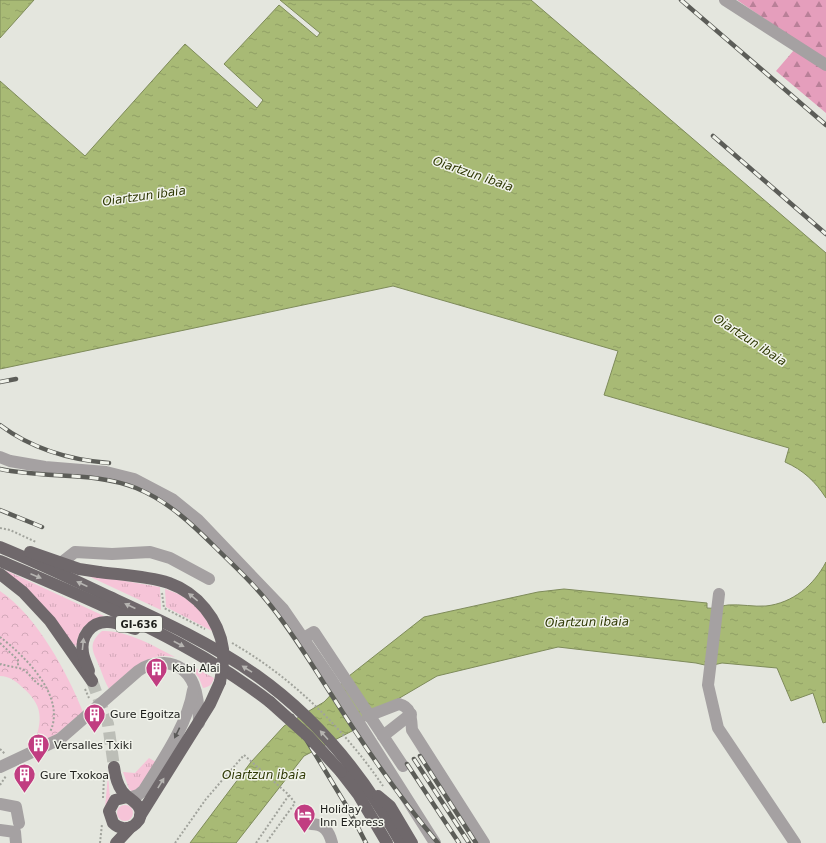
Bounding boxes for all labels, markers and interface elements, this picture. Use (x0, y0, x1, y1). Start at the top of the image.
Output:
water label: Oiartzun ibaia (431, 154, 515, 194)
water label: Oiartzun ibaia (101, 183, 187, 209)
water label: Oiartzun ibaia (711, 311, 789, 369)
one-way arrow (30, 574, 42, 580)
one-way arrow (76, 581, 88, 587)
one-way arrow (188, 592, 199, 601)
one-way arrow (124, 603, 135, 609)
water label: Oiartzun ibaia (545, 614, 629, 630)
road number: GI-636 (116, 616, 162, 632)
one-way arrow (80, 638, 87, 650)
one-way arrow (173, 641, 184, 647)
building icon: Kabi Alai (144, 655, 170, 688)
place label: Kabi Alai (172, 662, 220, 675)
one-way arrow (241, 666, 253, 673)
building icon: Gure Egoitza (81, 701, 107, 734)
place label: Gure Egoitza (110, 708, 181, 721)
one-way arrow (174, 727, 180, 739)
one-way arrow (320, 729, 329, 740)
building icon: Versalles Txiki (25, 732, 51, 765)
place label: Versalles Txiki (54, 739, 132, 752)
building icon: Gure Txokoa (12, 762, 38, 795)
water label: Oiartzun ibaia (222, 768, 306, 782)
place label: Gure Txokoa (40, 769, 109, 782)
one-way arrow (157, 778, 165, 788)
hotel icon: Holiday Inn Express (292, 802, 318, 835)
place label: Holiday Inn Express (320, 803, 384, 829)

